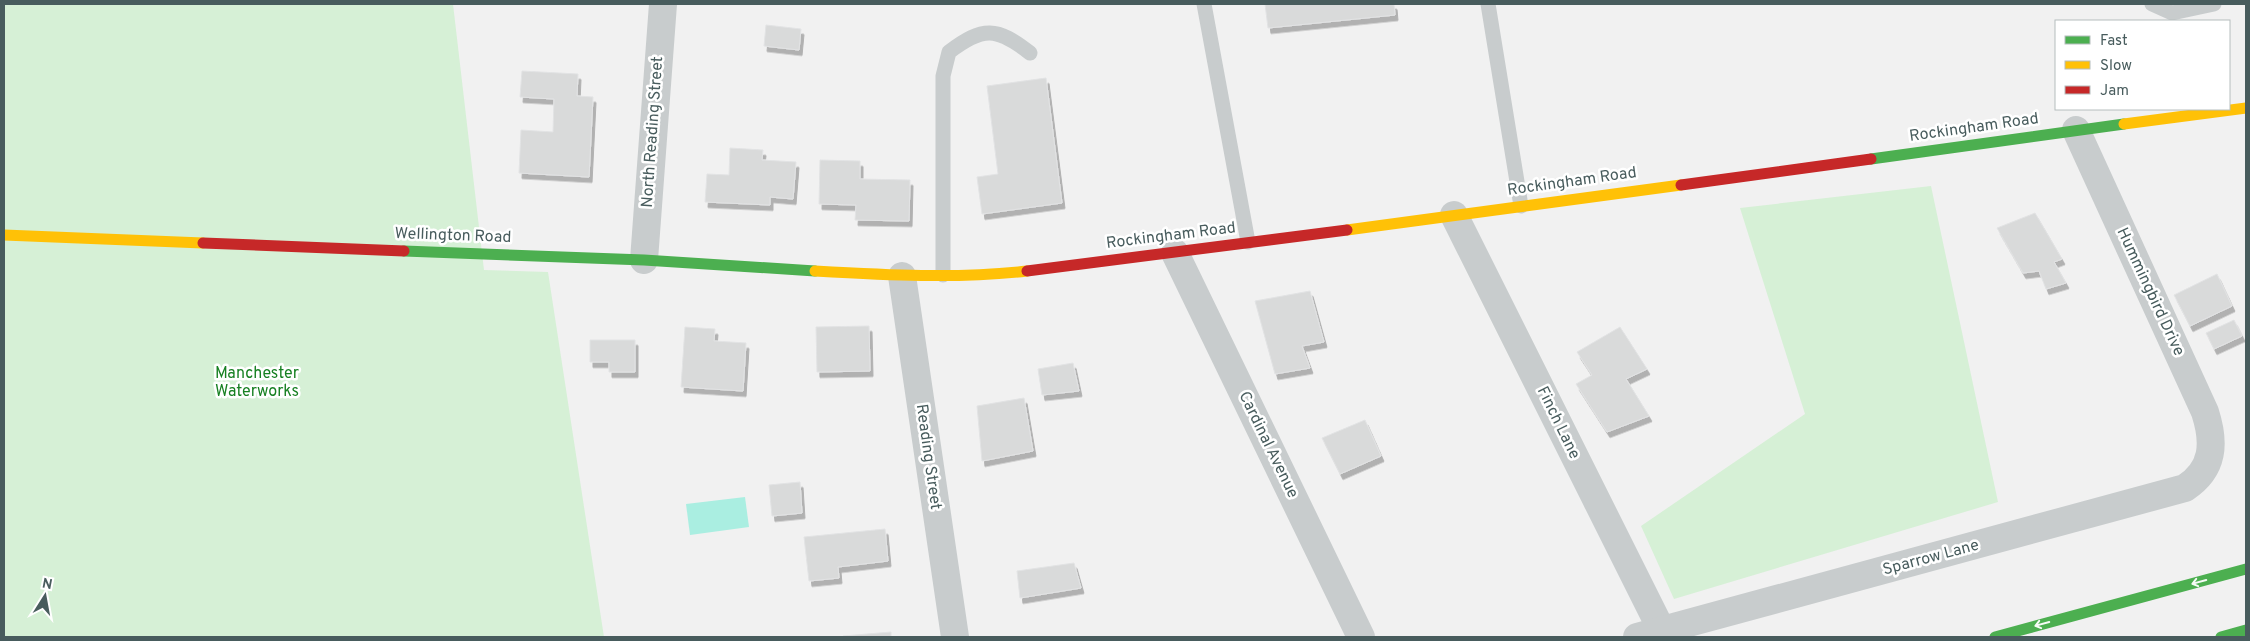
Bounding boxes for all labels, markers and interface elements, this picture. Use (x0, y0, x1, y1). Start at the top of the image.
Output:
legend (2055, 20, 2230, 110)
text: Fast (2100, 32, 2128, 51)
street label: North Reading Street (638, 56, 668, 208)
text: Slow (2100, 57, 2132, 76)
text: Jam (2100, 82, 2129, 101)
street label: Rockingham Road (1908, 109, 2040, 147)
street label: Rockingham Road (1506, 163, 1638, 201)
street label: Rockingham Road (1105, 218, 1237, 254)
street label: Wellington Road (394, 224, 512, 248)
street label: Hummingbird Drive (2111, 225, 2189, 359)
park label: Manchester Waterworks (215, 364, 299, 402)
street label: Finch Lane (1532, 383, 1584, 463)
street label: Cardinal Avenue (1234, 388, 1302, 502)
street label: Reading Street (911, 403, 945, 511)
street label: Sparrow Lane (1881, 536, 1981, 580)
north arrow (20, 571, 70, 621)
text: N (41, 575, 54, 594)
one-way arrow (2192, 577, 2208, 587)
one-way arrow (2035, 620, 2051, 630)

